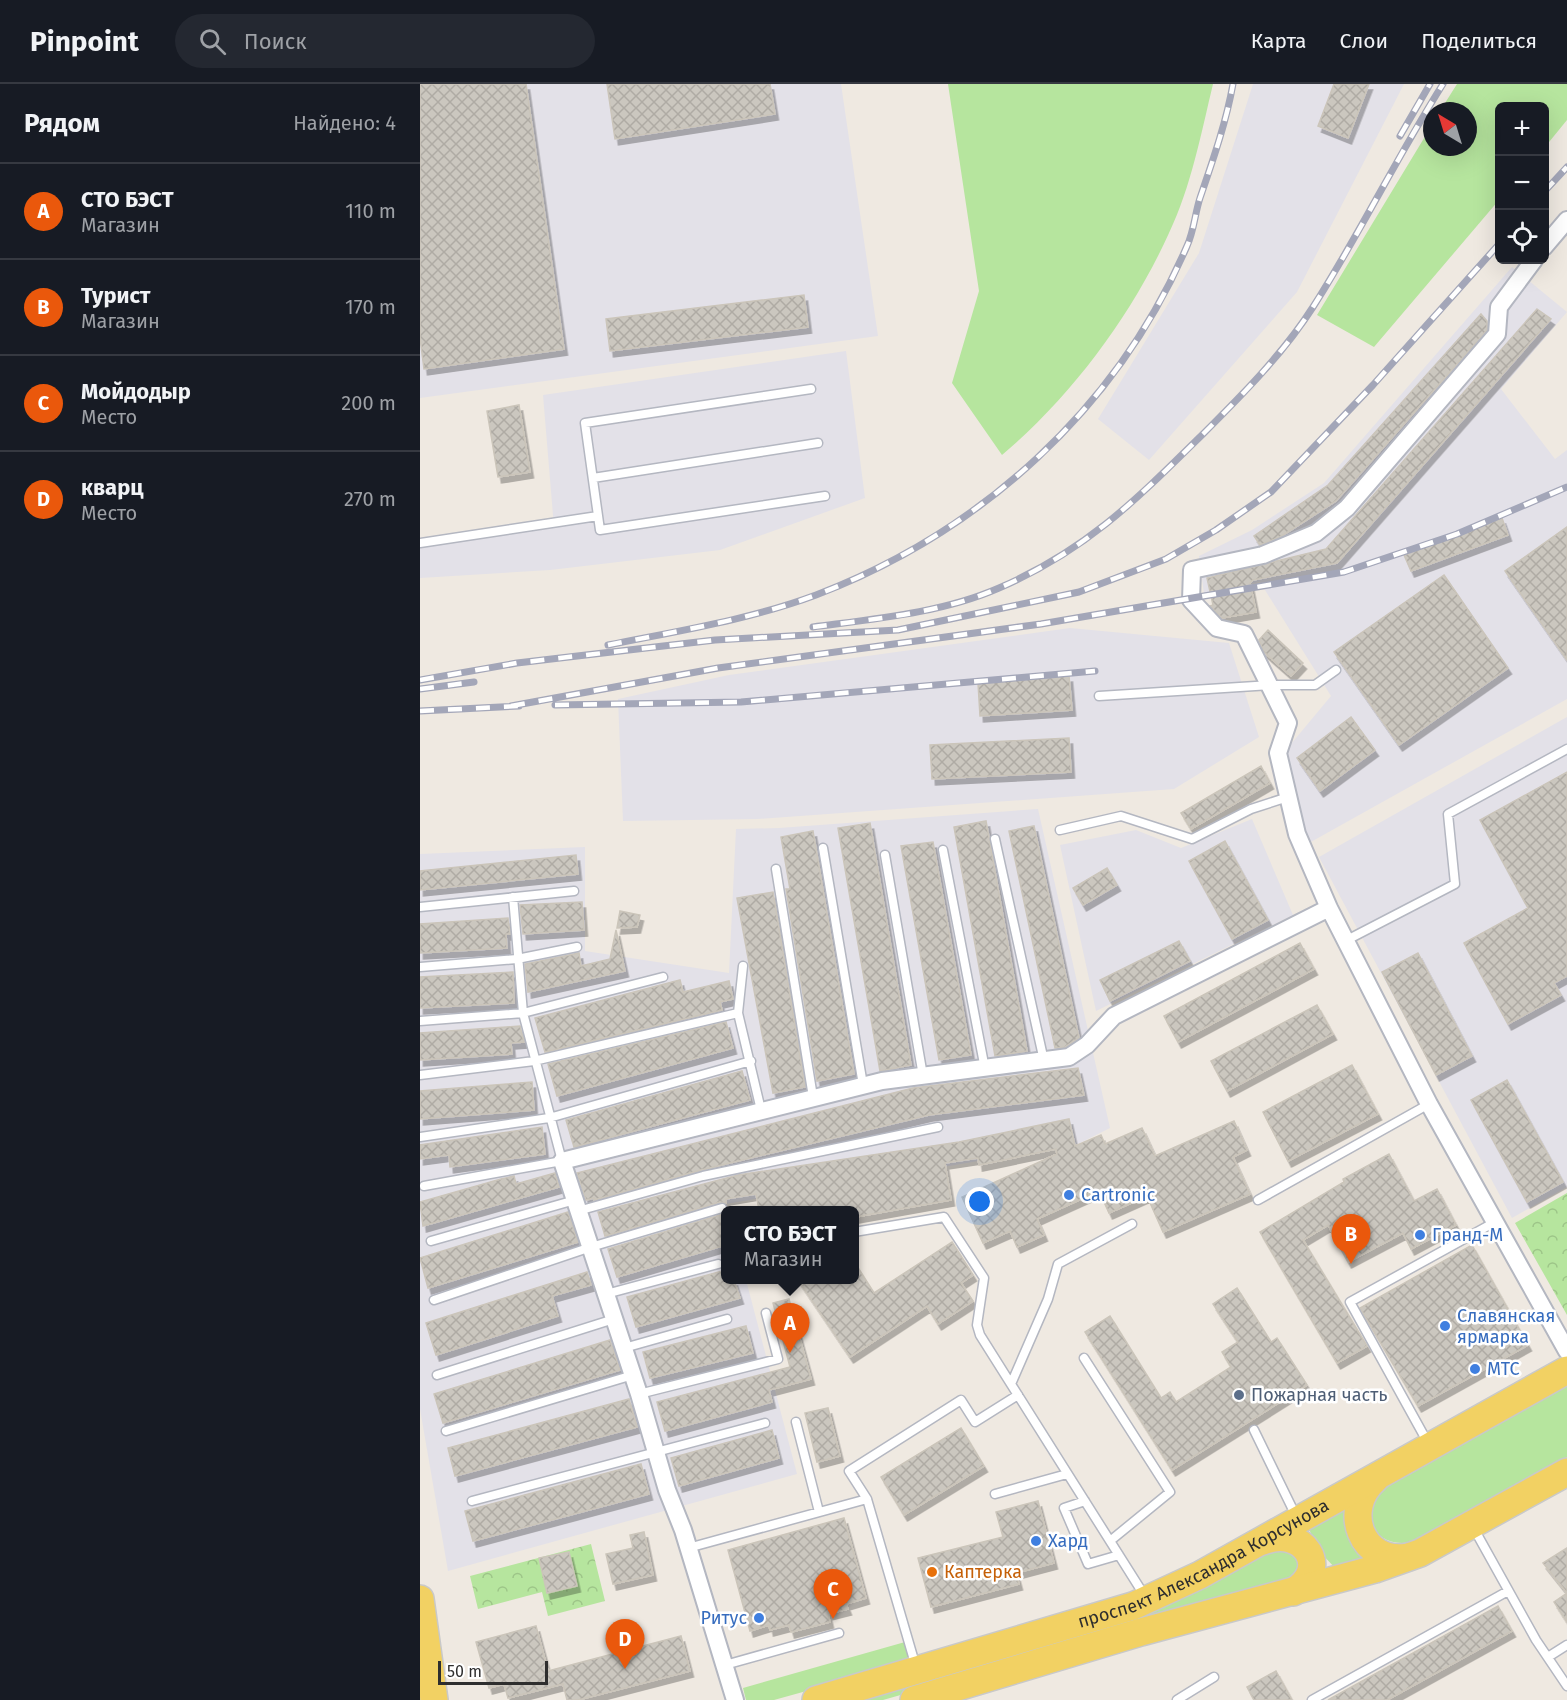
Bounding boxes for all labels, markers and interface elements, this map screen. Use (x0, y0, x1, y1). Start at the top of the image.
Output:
search box (175, 14, 595, 68)
text: Pinpoint (30, 25, 139, 58)
icon: search (196, 25, 229, 58)
text: Поиск (244, 28, 307, 55)
text: Карта (1251, 28, 1307, 54)
text: Слои (1340, 28, 1388, 54)
text: Поделиться (1421, 28, 1537, 54)
north arrow (1423, 102, 1477, 156)
map controls (1495, 102, 1549, 264)
button: + (1495, 102, 1549, 156)
text: Рядом (24, 108, 100, 139)
text: Найдено: 4 (293, 111, 396, 135)
button: − (1495, 156, 1549, 210)
text: СТО БЭСТ (81, 186, 174, 213)
text: A (38, 199, 49, 223)
text: 110 m (345, 199, 396, 223)
button: locate (1495, 210, 1549, 264)
text: Магазин (81, 213, 160, 237)
text: Турист (81, 282, 150, 309)
text: B (37, 295, 50, 319)
text: 170 m (345, 295, 396, 319)
text: Магазин (81, 309, 160, 333)
text: Мойдодыр (81, 378, 191, 405)
text: C (38, 391, 49, 415)
text: 200 m (341, 391, 396, 415)
text: Место (81, 405, 137, 429)
text: кварц (81, 474, 143, 501)
text: D (37, 487, 50, 511)
text: 270 m (344, 487, 396, 511)
text: Место (81, 501, 137, 525)
place label: Cartronic (1081, 1184, 1156, 1206)
your location (965, 1187, 994, 1216)
marker: Cartronic (1062, 1188, 1076, 1202)
popup (721, 1206, 859, 1284)
pin: B (1332, 1214, 1370, 1264)
text: СТО БЭСТ (744, 1220, 836, 1247)
place label: Гранд-М (1432, 1224, 1503, 1246)
marker: Гранд-М (1413, 1228, 1427, 1242)
text: Магазин (744, 1247, 823, 1271)
pin: A (770, 1304, 809, 1353)
place label: Славянская ярмарка (1457, 1305, 1555, 1348)
marker: Славянская ярмарка (1438, 1319, 1452, 1333)
place label: МТС (1487, 1358, 1520, 1380)
marker: МТС (1468, 1362, 1482, 1376)
place label: Пожарная часть (1251, 1384, 1388, 1406)
marker: Пожарная часть (1232, 1388, 1246, 1402)
street label: проспект Александра Корсунова (1075, 1494, 1333, 1633)
place label: Хард (1048, 1530, 1088, 1552)
marker: Хард (1029, 1534, 1043, 1548)
place label: Каптерка (944, 1561, 1022, 1583)
marker: Каптерка (925, 1565, 939, 1579)
pin: C (814, 1570, 852, 1619)
place label: Ритус (701, 1607, 747, 1629)
marker: Ритус (752, 1611, 766, 1625)
pin: D (606, 1620, 644, 1669)
scale bar (438, 1658, 548, 1686)
text: 50 m (447, 1662, 482, 1681)

